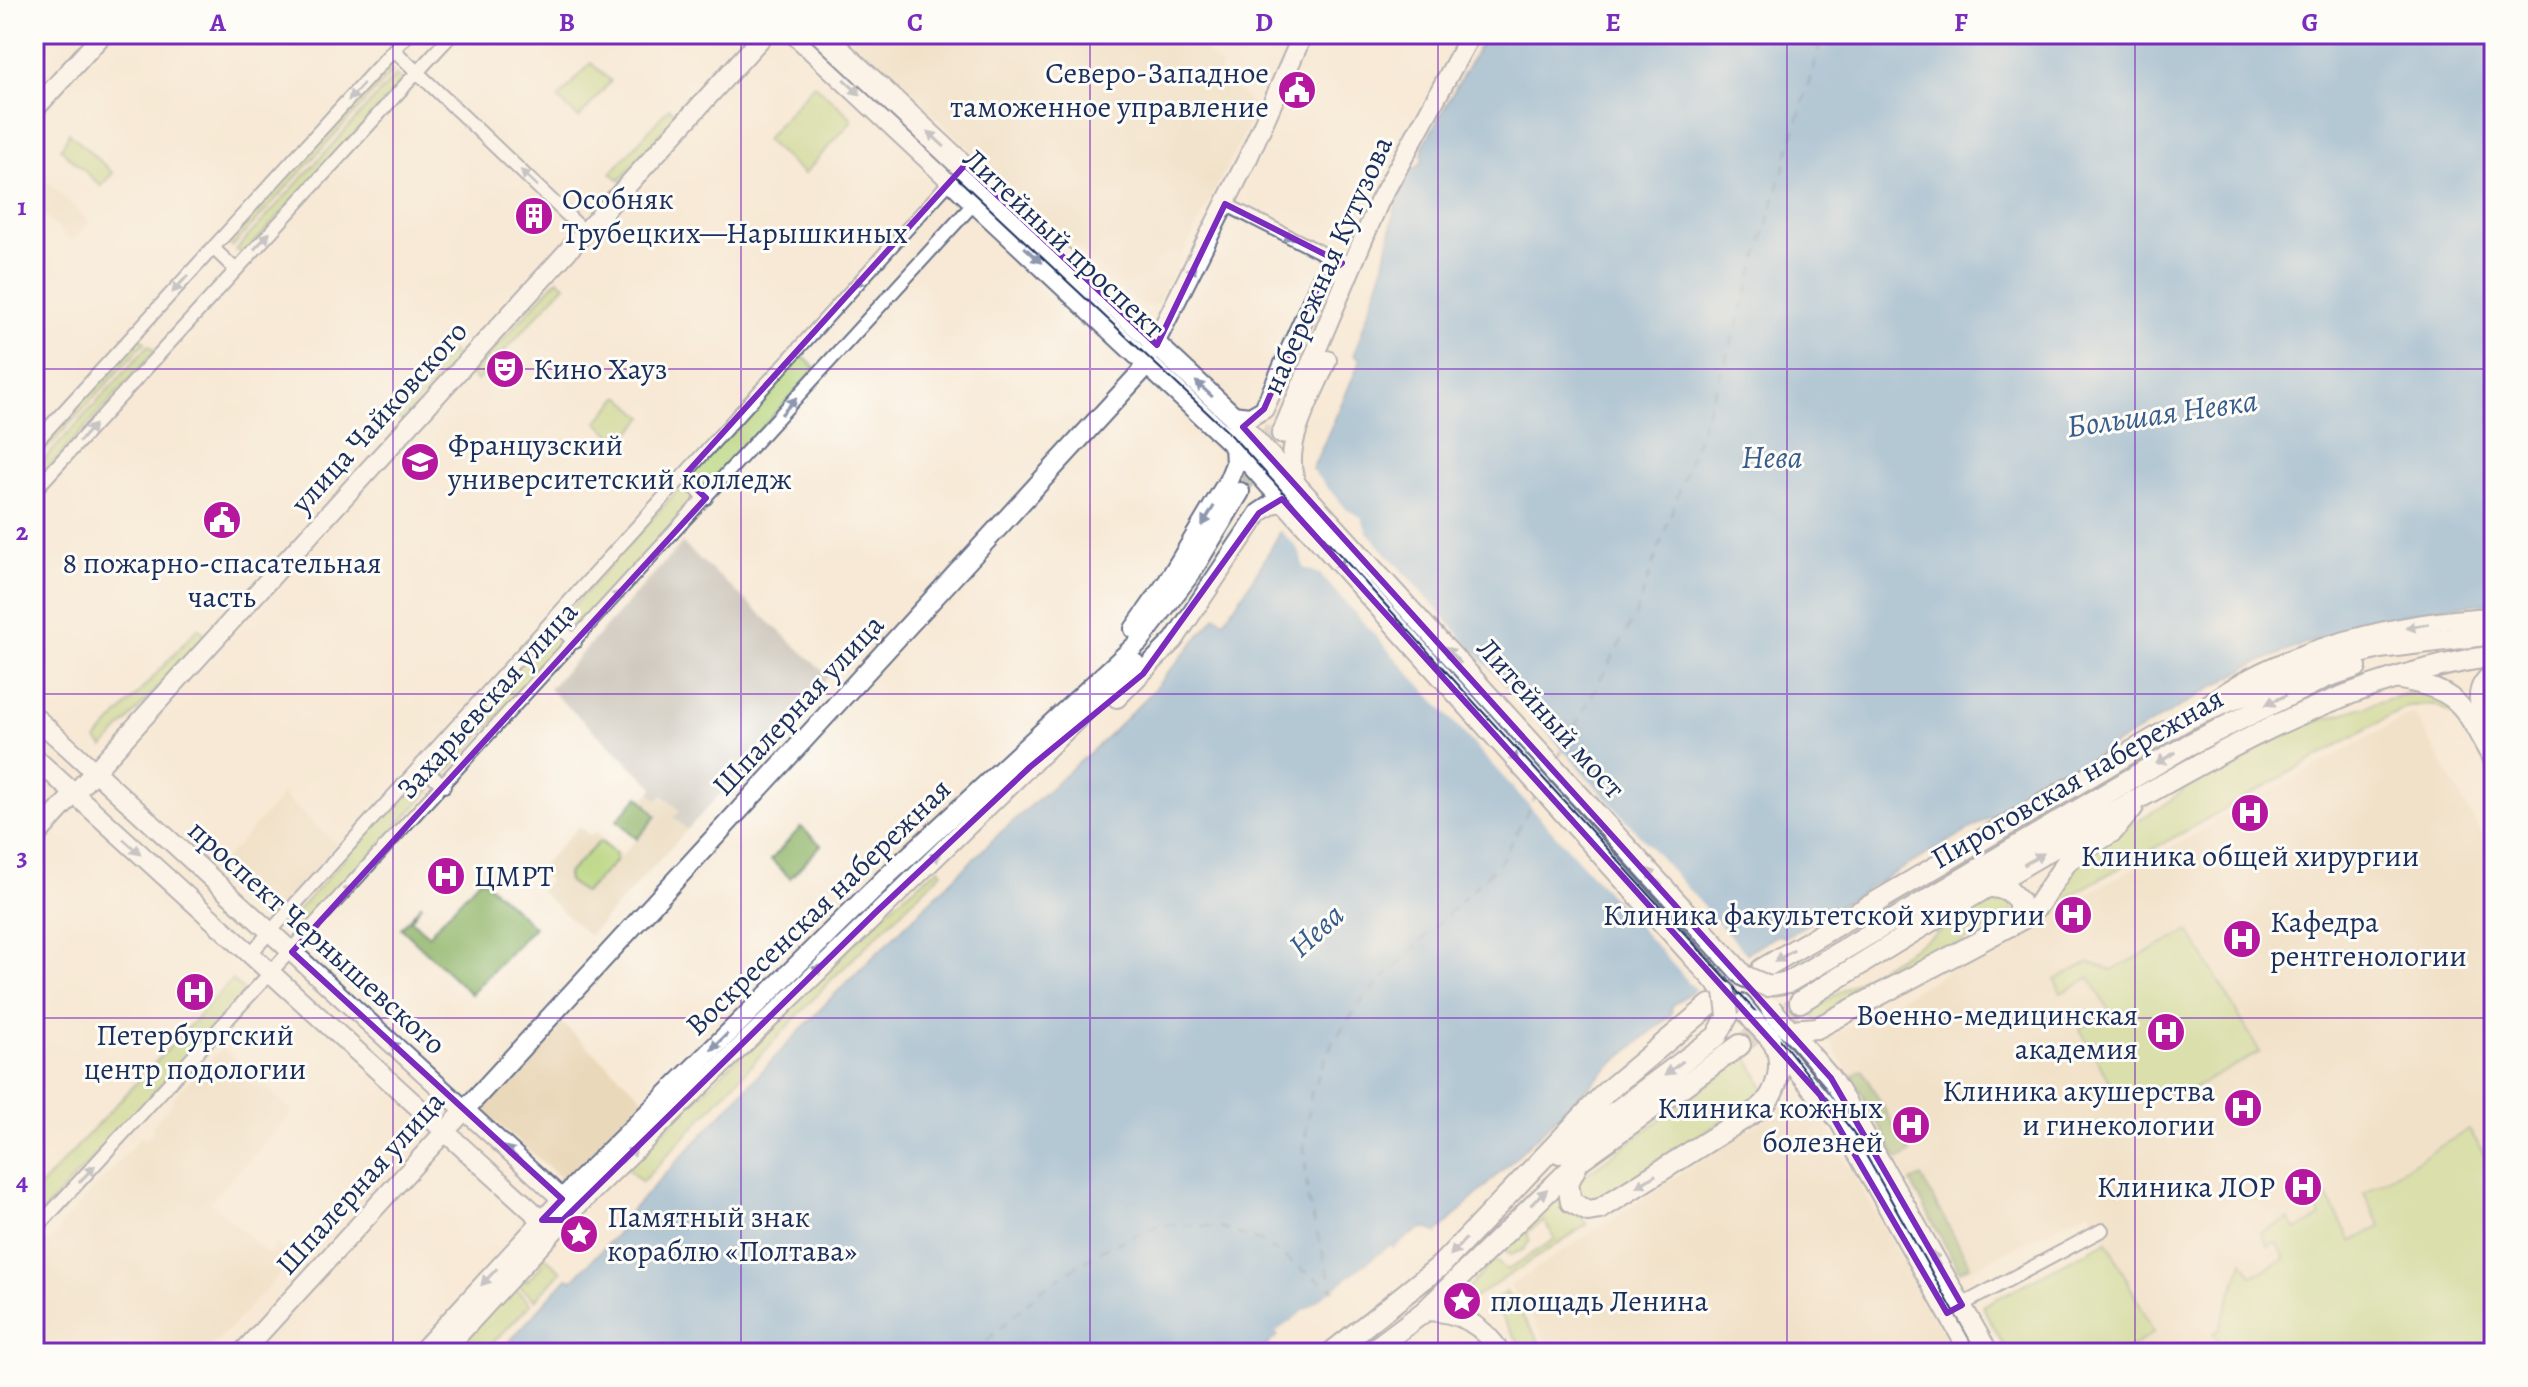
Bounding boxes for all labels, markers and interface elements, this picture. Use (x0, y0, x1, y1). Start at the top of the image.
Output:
text: A (209, 5, 227, 40)
text: B (559, 5, 575, 40)
text: C (907, 5, 923, 40)
text: D (1255, 5, 1273, 40)
text: E (1605, 5, 1621, 40)
text: F (1954, 5, 1968, 40)
text: G (2301, 5, 2319, 40)
place label: Северо-Западное таможенное управление (950, 53, 1269, 127)
public building icon: Северо-Западное таможенное управление (1276, 69, 1318, 111)
one-way arrow (842, 78, 861, 96)
one-way arrow (347, 82, 365, 101)
street label: набережная Кутузова (1252, 129, 1402, 400)
one-way arrow (927, 130, 946, 148)
street label: Литейный проспект (954, 139, 1174, 347)
one-way arrow (520, 169, 539, 188)
place label: Особняк Трубецких—Нарышкиных (562, 179, 908, 253)
text: 1 (17, 189, 27, 224)
building icon: Особняк Трубецких—Нарышкиных (513, 195, 555, 237)
one-way arrow (1272, 227, 1295, 241)
one-way arrow (253, 232, 270, 252)
one-way arrow (1023, 245, 1042, 263)
one-way arrow (1183, 263, 1197, 286)
one-way arrow (854, 268, 871, 288)
one-way arrow (172, 274, 190, 293)
street label: улица Чайковского (281, 312, 476, 523)
theatre icon: Кино Хауз (484, 348, 526, 390)
place label: Кино Хауз (533, 349, 667, 389)
water label: Большая Невка (2064, 378, 2260, 448)
one-way arrow (1195, 380, 1214, 398)
one-way arrow (780, 397, 798, 416)
one-way arrow (77, 424, 95, 443)
place label: Французский университетский колледж (447, 425, 792, 499)
water label: Нева (1741, 435, 1803, 479)
school or university icon: Французский университетский колледж (399, 441, 441, 483)
public building icon: 8 пожарно-спасательная часть (201, 499, 243, 541)
one-way arrow (1201, 505, 1215, 527)
text: 2 (16, 514, 29, 549)
place label: 8 пожарно-спасательная часть (63, 543, 381, 617)
one-way arrow (1328, 551, 1346, 570)
one-way arrow (605, 589, 622, 609)
street label: Захарьевская улица (387, 592, 587, 807)
street label: Шпалерная улица (703, 605, 893, 805)
one-way arrow (2404, 621, 2429, 633)
street label: Литейный мост (1468, 629, 1634, 807)
one-way arrow (1444, 646, 1462, 665)
street label: Пироговская набережная (1923, 678, 2231, 878)
one-way arrow (2265, 693, 2288, 707)
one-way arrow (1502, 744, 1520, 763)
one-way arrow (2154, 751, 2177, 765)
street label: Воскресенская набережная (677, 769, 959, 1045)
hospital icon: Клиника общей хирургии (2229, 792, 2271, 834)
street label: проспект Чернышевского (179, 810, 455, 1064)
place label: Клиника общей хирургии (2081, 836, 2419, 876)
one-way arrow (122, 837, 141, 855)
text: 3 (16, 839, 28, 874)
one-way arrow (922, 851, 941, 869)
one-way arrow (2023, 852, 2045, 866)
hospital icon: ЦМРТ (425, 855, 467, 897)
place label: ЦМРТ (474, 856, 554, 896)
one-way arrow (1646, 867, 1664, 886)
one-way arrow (335, 885, 353, 904)
water label: Нева (1278, 893, 1354, 967)
hospital icon: Клиника факультетской хирургии (2052, 894, 2094, 936)
place label: Клиника факультетской хирургии (1603, 895, 2045, 935)
place label: Кафедра рентгенологии (2270, 902, 2467, 976)
hospital icon: Кафедра рентгенологии (2221, 918, 2263, 960)
one-way arrow (1773, 949, 1795, 963)
one-way arrow (804, 964, 823, 983)
hospital icon: Петербургский центр подологии (174, 971, 216, 1013)
place label: Военно-медицинская академия (1856, 995, 2138, 1069)
hospital icon: Военно-медицинская академия (2145, 1011, 2187, 1053)
place label: Петербургский центр подологии (84, 1015, 306, 1089)
one-way arrow (710, 1033, 729, 1051)
one-way arrow (389, 1040, 408, 1058)
one-way arrow (1664, 1060, 1684, 1076)
place label: Клиника акушерства и гинекологии (1942, 1071, 2215, 1145)
street label: Шпалерная улица (266, 1082, 454, 1284)
hospital icon: Клиника акушерства и гинекологии (2222, 1087, 2264, 1129)
place label: Клиника кожных болезней (1657, 1088, 1883, 1162)
hospital icon: Клиника кожных болезней (1890, 1104, 1932, 1146)
one-way arrow (504, 1146, 523, 1164)
one-way arrow (619, 1146, 638, 1165)
text: 4 (16, 1164, 28, 1199)
one-way arrow (77, 1165, 95, 1184)
hospital icon: Клиника ЛОР (2282, 1166, 2324, 1208)
place label: Клиника ЛОР (2097, 1167, 2275, 1207)
one-way arrow (1635, 1174, 1657, 1188)
one-way arrow (1529, 1188, 1548, 1206)
place label: Памятный знак кораблю «Полтава» (607, 1197, 857, 1271)
place icon: Памятный знак кораблю «Полтава» (558, 1213, 600, 1255)
one-way arrow (1449, 1237, 1467, 1256)
one-way arrow (1930, 1250, 1944, 1272)
one-way arrow (480, 1267, 498, 1286)
place icon: площадь Ленина (1441, 1280, 1483, 1322)
place label: площадь Ленина (1490, 1281, 1709, 1321)

